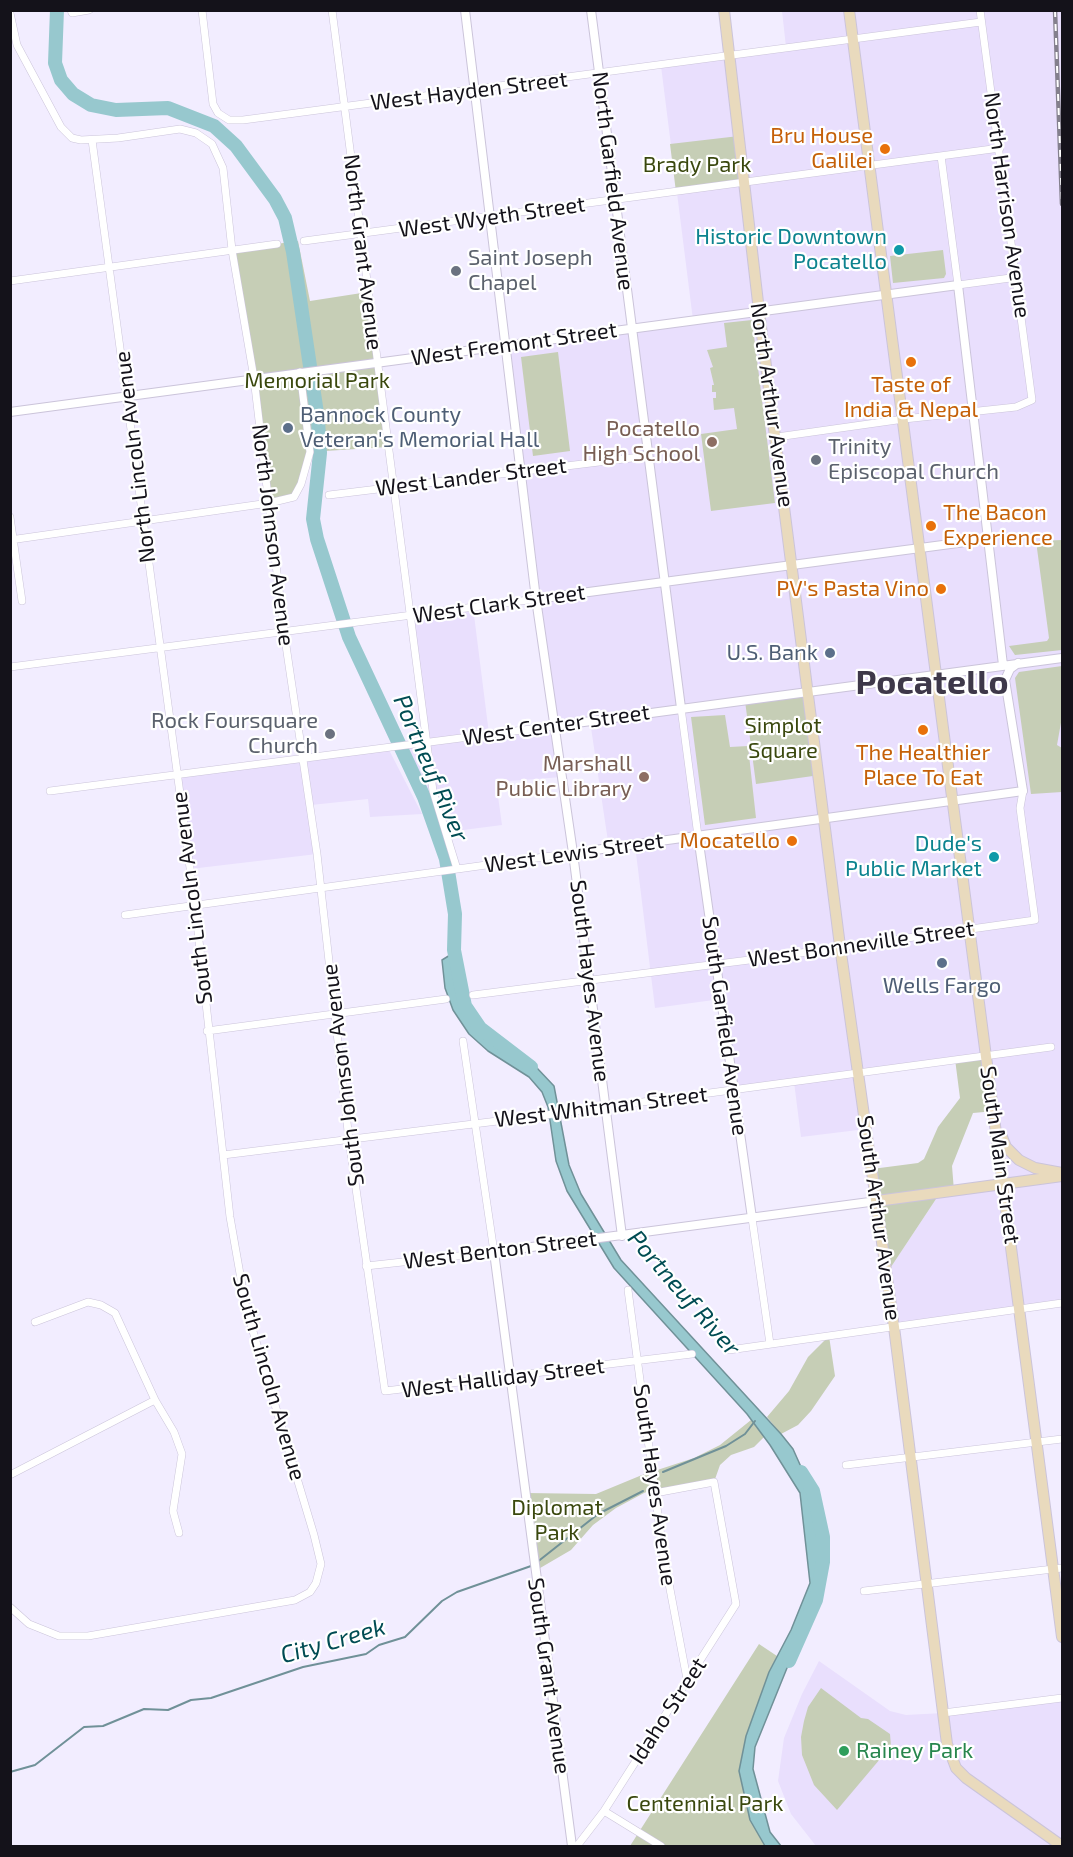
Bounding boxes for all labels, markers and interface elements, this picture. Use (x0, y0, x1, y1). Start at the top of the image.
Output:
street label: West Hayden Street (369, 66, 569, 116)
street label: North Garfield Avenue (586, 70, 640, 292)
street label: North Harrison Avenue (978, 90, 1036, 320)
place label: Bru House Galilei (770, 123, 873, 174)
marker: Bru House Galilei (878, 142, 892, 156)
street label: North Grant Avenue (338, 152, 388, 352)
park label: Brady Park (643, 152, 751, 178)
street label: West Wyeth Street (397, 191, 587, 243)
place label: Historic Downtown Pocatello (695, 224, 887, 276)
marker: Historic Downtown Pocatello (892, 243, 906, 257)
place label: Saint Joseph Chapel (468, 245, 592, 296)
marker: Saint Joseph Chapel (449, 264, 463, 278)
street label: North Arthur Avenue (745, 301, 799, 509)
street label: West Fremont Street (409, 316, 619, 372)
street label: North Lincoln Avenue (109, 349, 161, 565)
marker: Taste of India & Nepal (904, 355, 918, 369)
park label: Memorial Park (244, 368, 390, 394)
place label: Taste of India & Nepal (844, 372, 978, 424)
place label: Bannock County Veteran's Memorial Hall (300, 402, 539, 454)
place label: Pocatello High School (582, 416, 700, 468)
marker: Bannock County Veteran's Memorial Hall (281, 421, 295, 435)
street label: North Johnson Avenue (246, 422, 300, 648)
place label: Trinity Episcopal Church (828, 434, 999, 486)
marker: Pocatello High School (705, 435, 719, 449)
street label: West Lander Street (374, 452, 568, 502)
marker: Trinity Episcopal Church (809, 453, 823, 467)
place label: The Bacon Experience (943, 500, 1053, 552)
marker: The Bacon Experience (924, 519, 938, 533)
place label: PV's Pasta Vino (776, 576, 929, 602)
street label: West Clark Street (411, 579, 587, 629)
marker: PV's Pasta Vino (934, 582, 948, 596)
place label: U.S. Bank (727, 640, 818, 666)
marker: U.S. Bank (823, 646, 837, 660)
district label: Pocatello (855, 663, 1009, 703)
water label: Portneuf River (387, 690, 475, 846)
street label: West Center Street (461, 699, 651, 751)
place label: Rock Foursquare Church (151, 708, 318, 760)
park label: Simplot Square (744, 713, 822, 764)
marker: The Healthier Place To Eat (916, 723, 930, 737)
marker: Rock Foursquare Church (323, 727, 337, 741)
place label: The Healthier Place To Eat (856, 740, 990, 792)
place label: Marshall Public Library (496, 751, 632, 802)
marker: Marshall Public Library (637, 770, 651, 784)
street label: South Lincoln Avenue (166, 790, 218, 1006)
street label: West Lewis Street (483, 827, 665, 879)
place label: Mocatello (680, 828, 780, 854)
place label: Dude's Public Market (845, 831, 982, 882)
marker: Mocatello (785, 834, 799, 848)
marker: Dude's Public Market (987, 850, 1001, 864)
street label: South Hayes Avenue (565, 878, 615, 1084)
street label: South Garfield Avenue (697, 915, 753, 1137)
street label: West Bonneville Street (746, 915, 976, 973)
marker: Wells Fargo (935, 956, 949, 970)
street label: South Johnson Avenue (316, 962, 370, 1188)
place label: Wells Fargo (883, 973, 1001, 999)
street label: South Main Street (974, 1064, 1026, 1246)
street label: West Whitman Street (493, 1081, 709, 1133)
street label: South Arthur Avenue (852, 1114, 906, 1322)
water label: Portneuf River (622, 1224, 746, 1362)
street label: West Benton Street (402, 1225, 598, 1275)
street label: South Lincoln Avenue (227, 1270, 311, 1484)
street label: West Halliday Street (400, 1352, 606, 1404)
street label: South Hayes Avenue (628, 1382, 682, 1588)
park label: Diplomat Park (511, 1495, 603, 1546)
street label: South Grant Avenue (522, 1576, 576, 1776)
water label: City Creek (277, 1612, 389, 1670)
street label: Idaho Street (624, 1653, 712, 1769)
place label: Rainey Park (856, 1738, 973, 1764)
marker: Rainey Park (837, 1744, 851, 1758)
park label: Centennial Park (627, 1791, 783, 1817)

